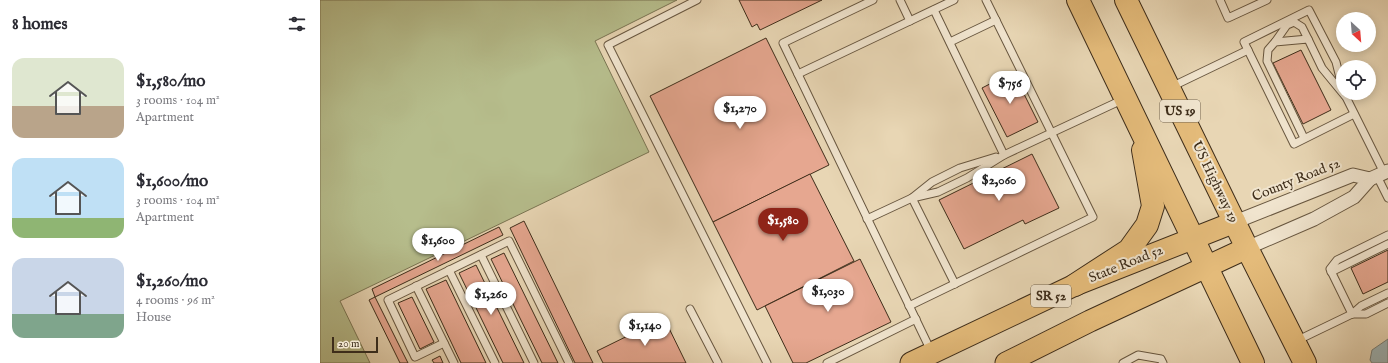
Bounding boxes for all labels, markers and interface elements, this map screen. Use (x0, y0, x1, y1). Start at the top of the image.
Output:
north arrow (1336, 12, 1376, 52)
map controls (1336, 12, 1376, 100)
icon: filters (286, 13, 308, 35)
text: 8 homes (12, 14, 67, 35)
button: locate (1336, 60, 1376, 100)
text: $1,580/mo (136, 71, 205, 92)
pin: $756 (986, 71, 1034, 105)
icon: home (44, 74, 92, 122)
text: $756 (998, 75, 1022, 92)
text: 3 rooms · 104 m² (136, 92, 220, 109)
pin: $1,270 (707, 96, 773, 130)
text: $1,270 (723, 100, 757, 117)
road number: US 19 (1160, 100, 1200, 122)
text: Apartment (136, 109, 194, 126)
street label: US Highway 19 (1187, 138, 1243, 226)
street label: County Road 52 (1249, 154, 1343, 206)
pin: $2,060 (966, 168, 1032, 202)
text: $1,600/mo (136, 171, 208, 192)
text: $2,060 (981, 172, 1017, 189)
icon: home (44, 174, 92, 222)
text: 3 rooms · 104 m² (136, 192, 220, 209)
pin: $1,580 (750, 208, 816, 242)
text: Apartment (136, 209, 194, 226)
text: $1,580 (767, 212, 799, 229)
pin: $1,600 (405, 228, 471, 262)
text: $1,600 (421, 232, 455, 249)
street label: State Road 52 (1086, 241, 1166, 287)
text: $1,260/mo (136, 271, 208, 292)
icon: home (44, 274, 92, 322)
pin: $1,030 (795, 279, 861, 313)
pin: $1,260 (458, 282, 524, 316)
text: $1,030 (811, 283, 845, 300)
road number: SR 52 (1031, 285, 1071, 307)
text: $1,260 (474, 286, 508, 303)
text: 4 rooms · 96 m² (136, 292, 215, 309)
text: House (136, 309, 171, 326)
pin: $1,140 (612, 313, 678, 347)
text: $1,140 (628, 317, 662, 334)
scale bar (332, 335, 378, 354)
text: 20 m (338, 337, 359, 351)

